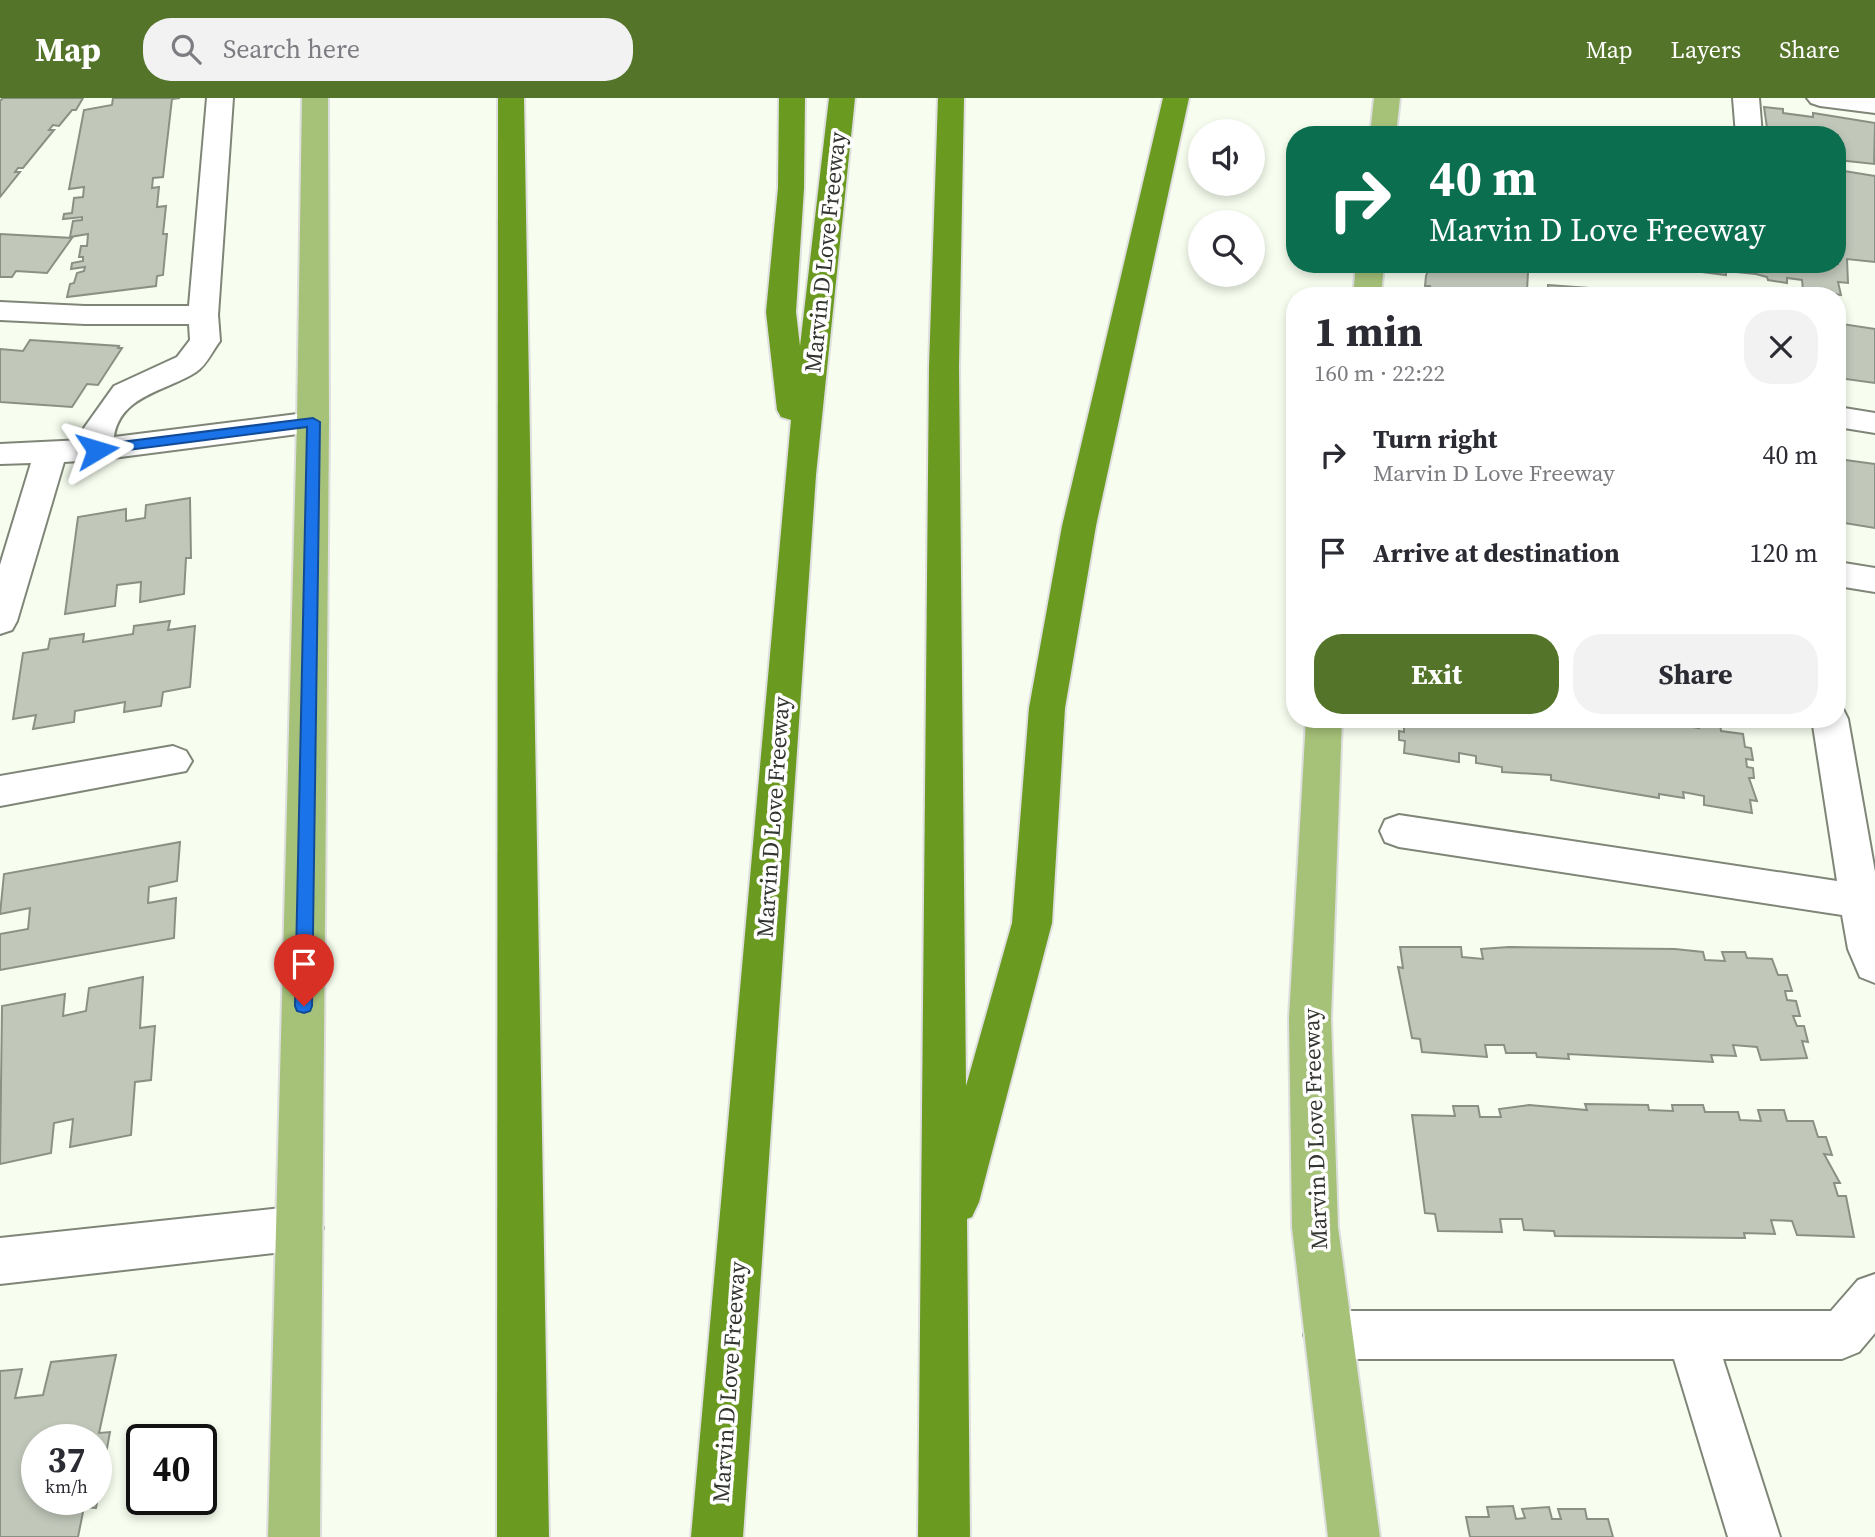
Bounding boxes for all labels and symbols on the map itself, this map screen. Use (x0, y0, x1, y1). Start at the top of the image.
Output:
street label: Marvin D Love Freeway (796, 130, 854, 374)
position arrow (60, 413, 134, 487)
street label: Marvin D Love Freeway (749, 695, 797, 939)
pin (274, 934, 334, 1006)
street label: Marvin D Love Freeway (1295, 1007, 1335, 1250)
street label: Marvin D Love Freeway (705, 1260, 753, 1504)
speed limit sign: 40 (126, 1424, 217, 1515)

